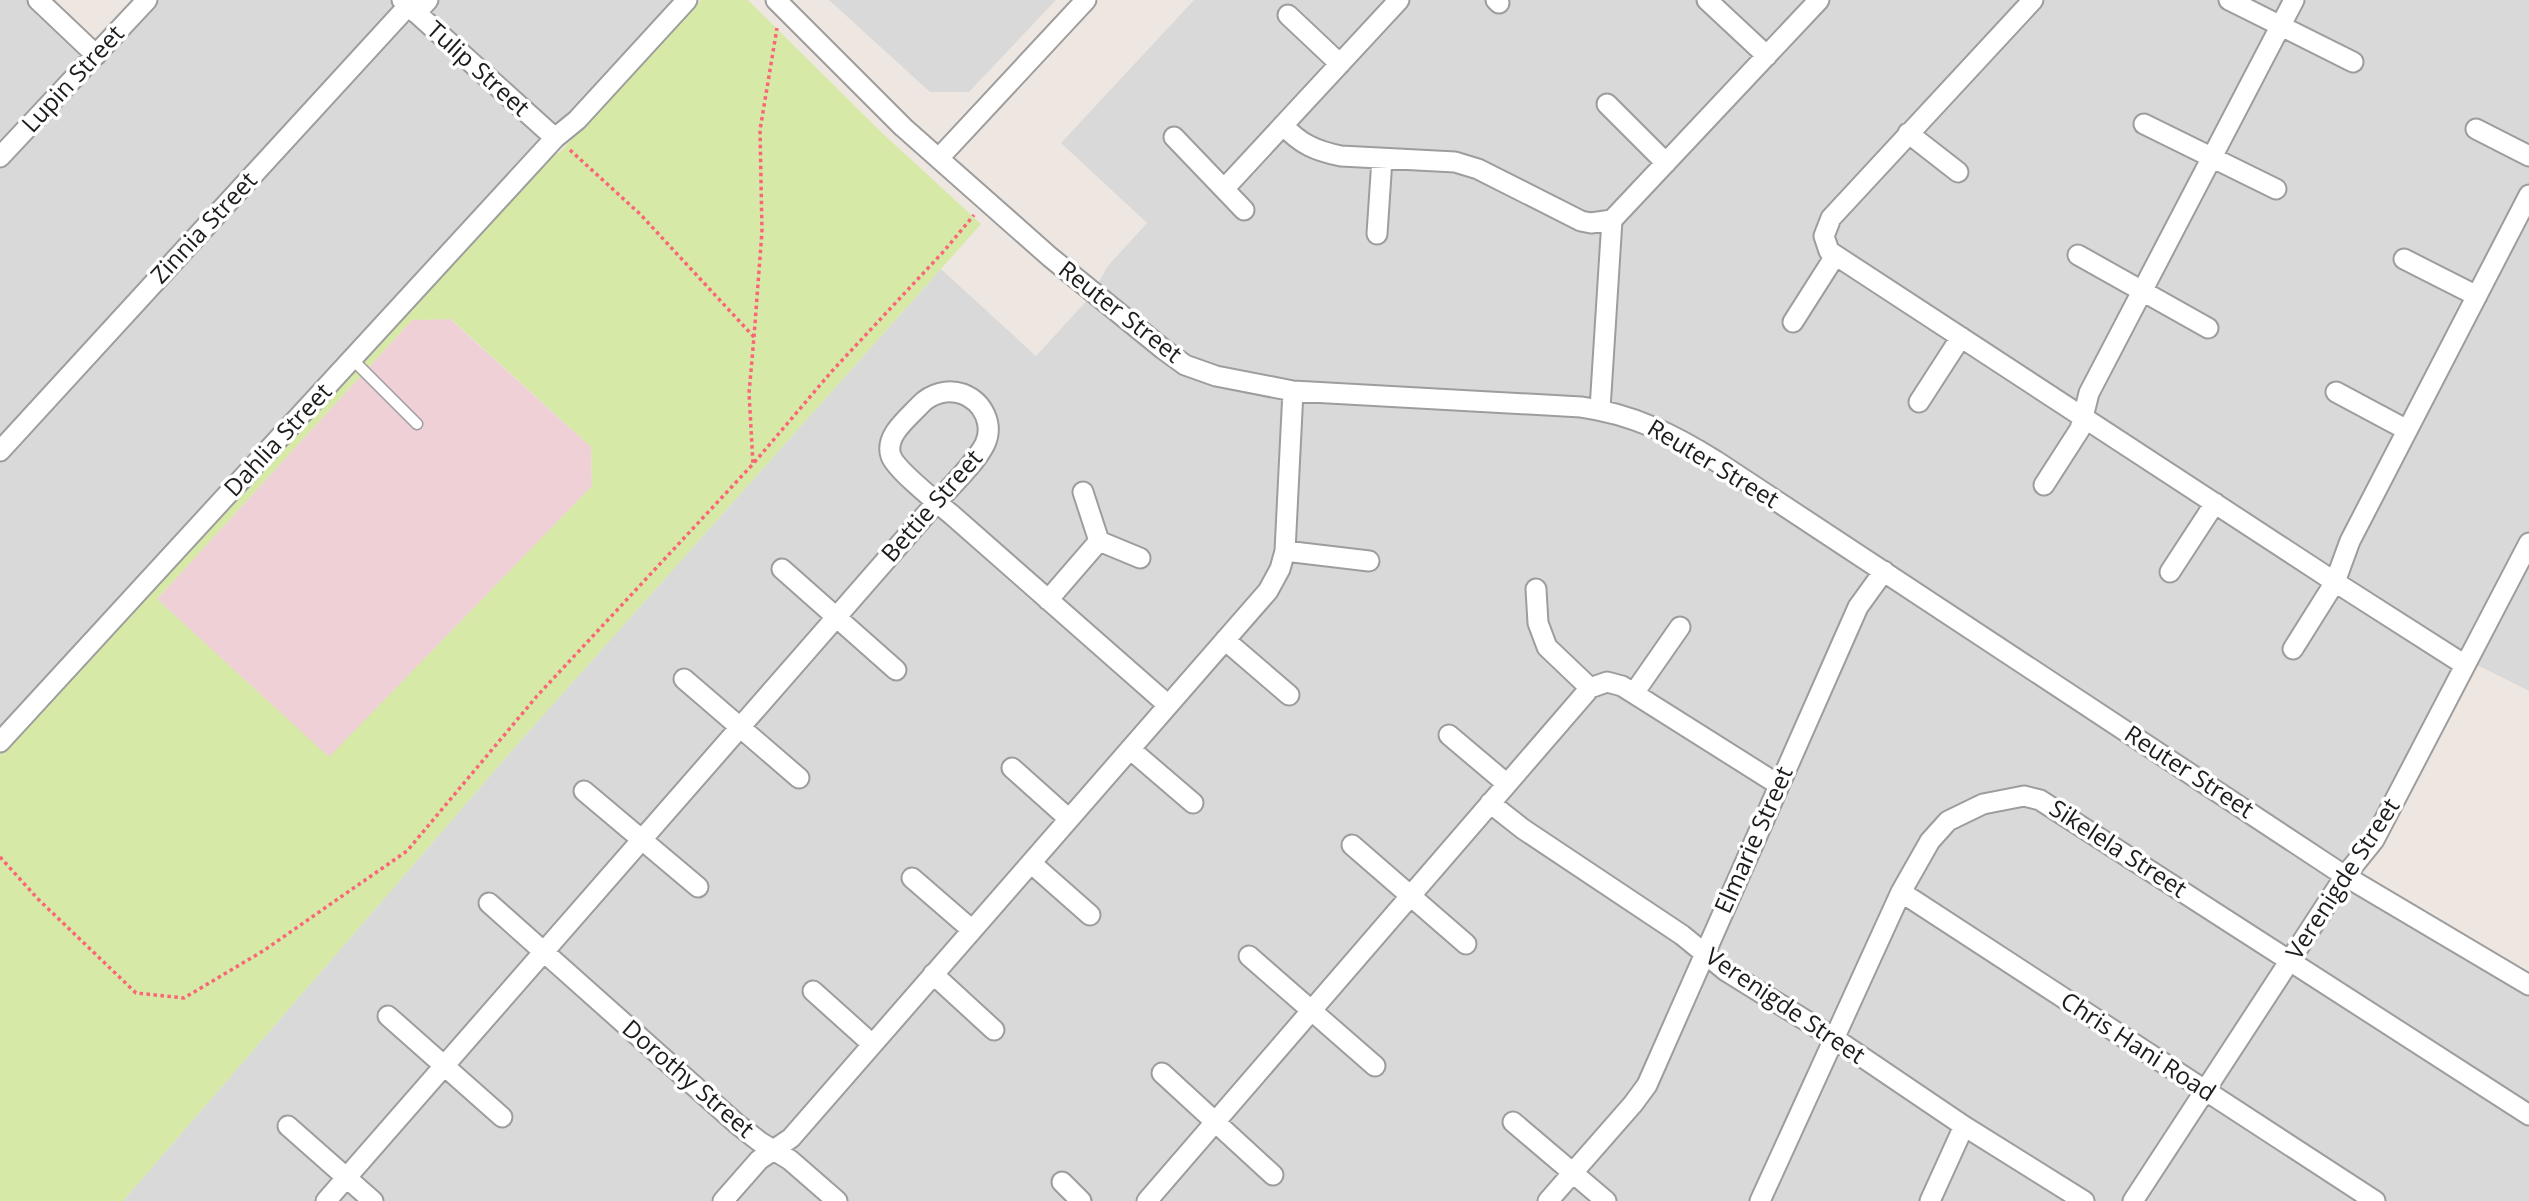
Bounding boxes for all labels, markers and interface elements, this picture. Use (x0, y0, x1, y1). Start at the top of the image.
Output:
street label: Tulip Street (420, 13, 538, 123)
street label: Lupin Street (13, 17, 130, 139)
street label: Zinnia Street (142, 164, 263, 290)
street label: Reuter Street (1052, 252, 1189, 369)
street label: Dahlia Street (216, 375, 338, 503)
street label: Reuter Street (1642, 410, 1786, 515)
street label: Bettie Street (873, 442, 989, 568)
street label: Reuter Street (2119, 717, 2261, 825)
street label: Elmarie Street (1706, 761, 1800, 918)
street label: Sikelela Street (2044, 791, 2194, 904)
street label: Verenigde Street (2277, 791, 2406, 965)
street label: Verenigde Street (1699, 939, 1872, 1071)
street label: Chris Hani Road (2055, 983, 2223, 1108)
street label: Dorothy Street (616, 1011, 762, 1144)

